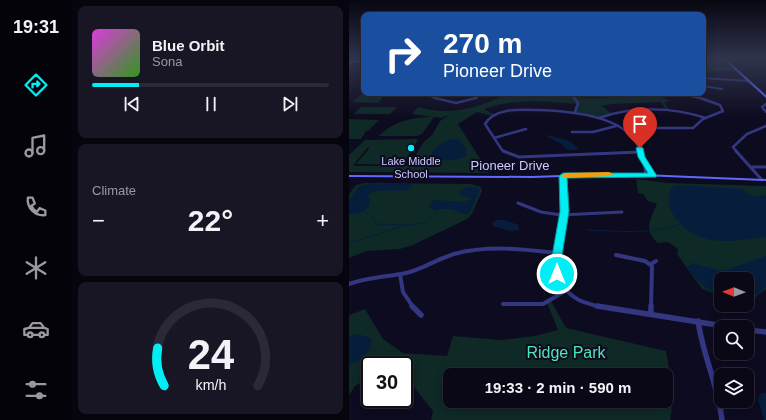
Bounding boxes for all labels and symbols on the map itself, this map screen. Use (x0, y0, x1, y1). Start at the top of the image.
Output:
pin (623, 107, 657, 148)
marker: Lake Middle School (406, 143, 416, 153)
place label: Lake Middle School (381, 155, 441, 180)
street label: Pioneer Drive (471, 158, 549, 173)
position arrow (536, 253, 578, 295)
north arrow (714, 272, 754, 312)
park label: Ridge Park (526, 344, 607, 361)
speed limit sign: 30 (361, 356, 413, 408)

